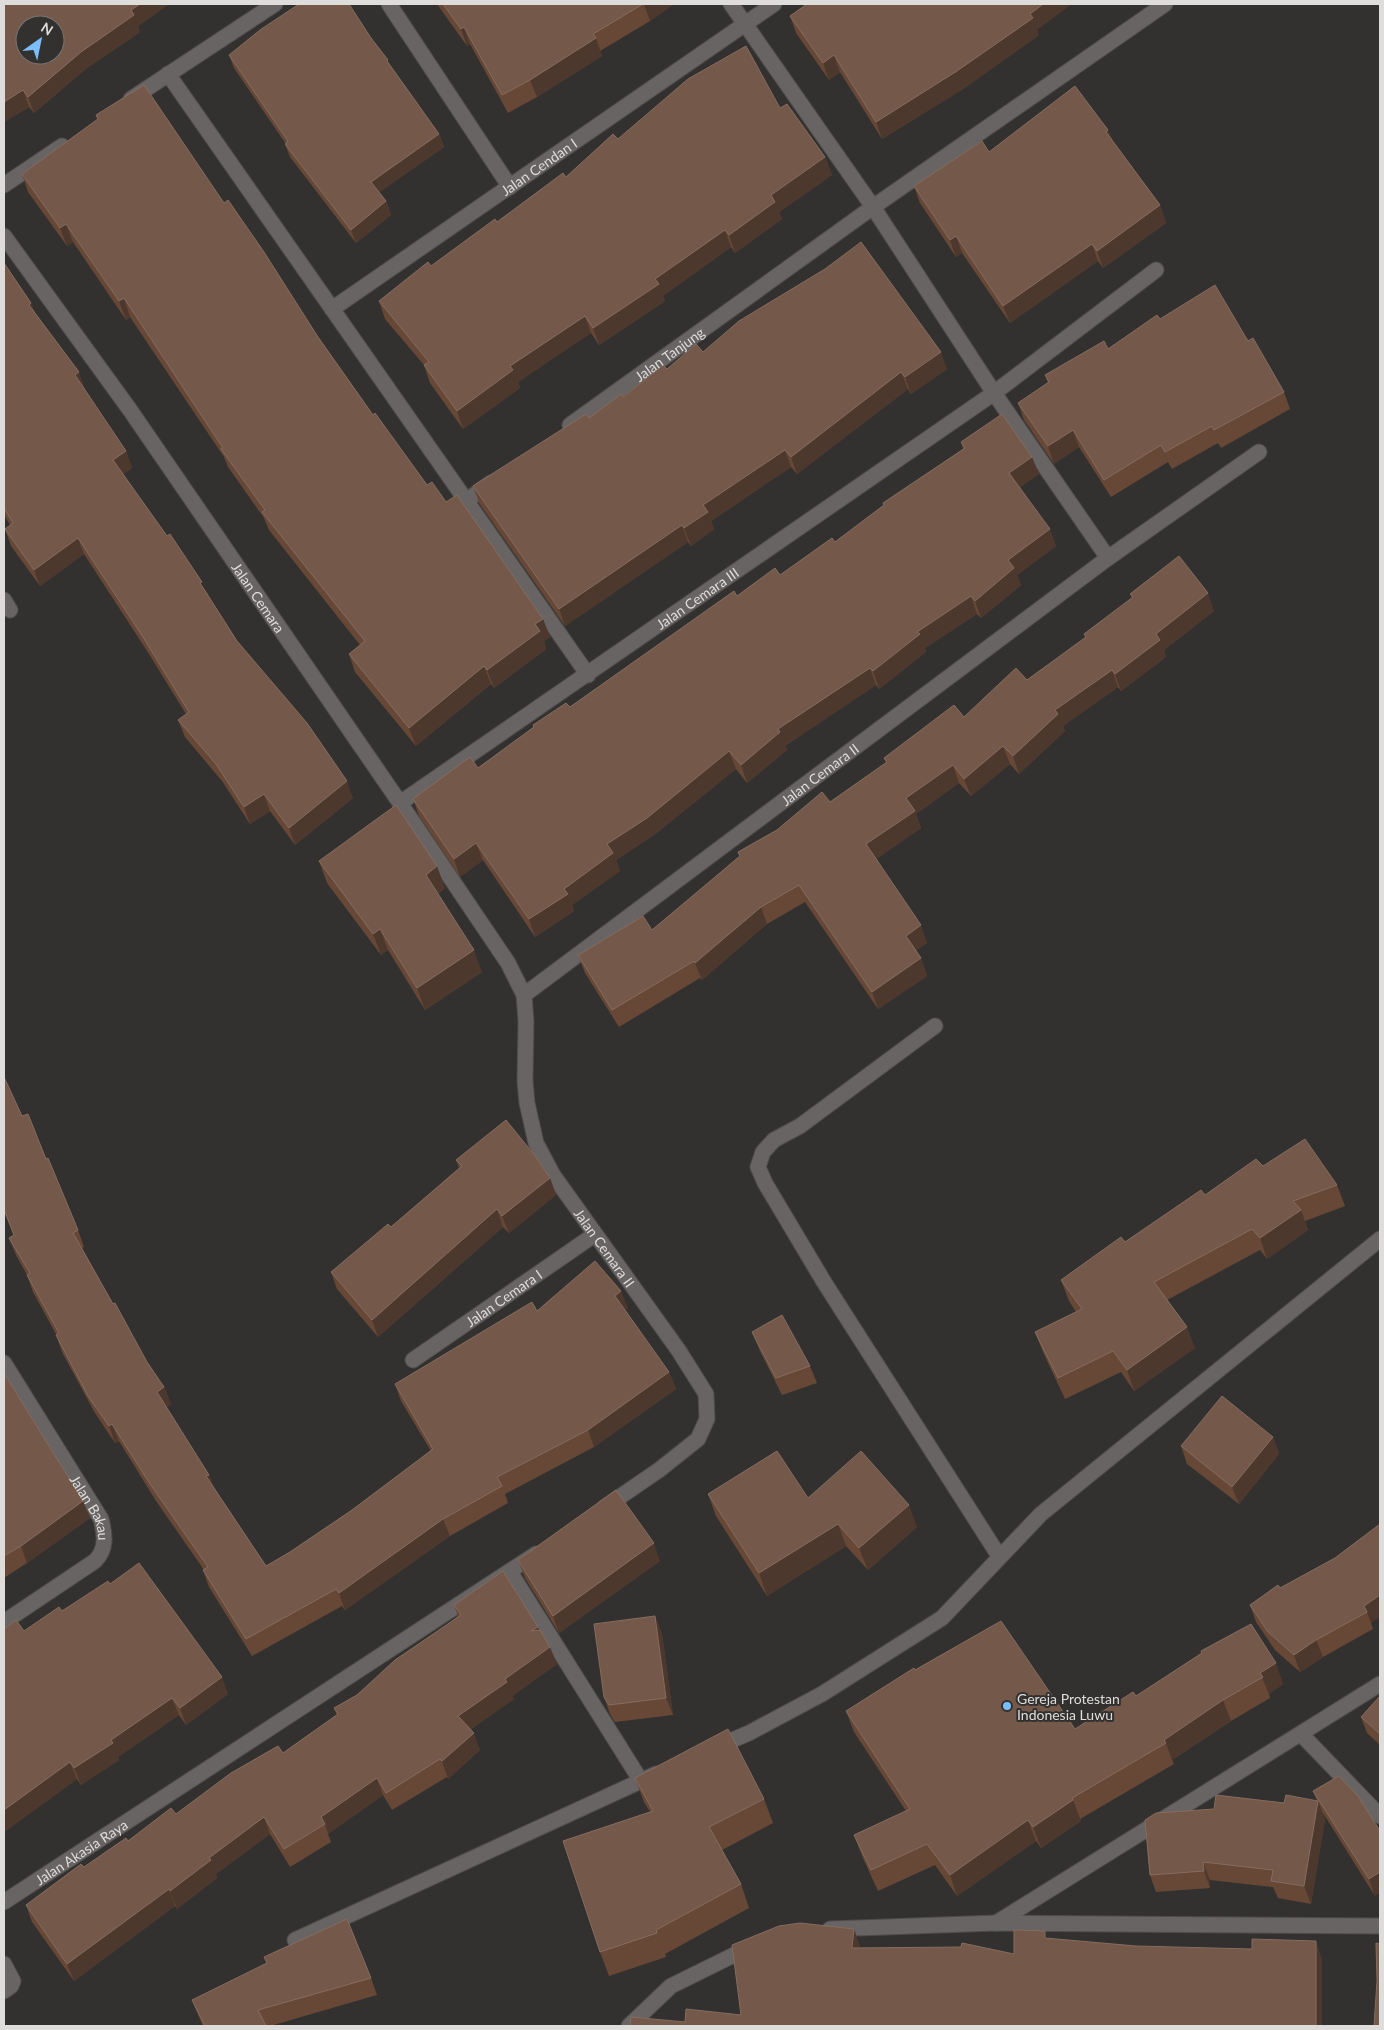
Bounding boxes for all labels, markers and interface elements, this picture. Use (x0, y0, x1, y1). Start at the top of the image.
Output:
north arrow (15, 15, 65, 65)
text: N (38, 19, 57, 39)
street label: Jalan Cendan I (497, 134, 580, 199)
street label: Jalan Tanjung (631, 323, 707, 384)
street label: Jalan Cemara (229, 559, 289, 636)
street label: Jalan Cemara III (652, 563, 742, 632)
street label: Jalan Cemara II (777, 739, 862, 809)
street label: Jalan Cemara II (571, 1205, 639, 1290)
street label: Jalan Cemara I (462, 1265, 545, 1330)
street label: Jalan Bakau (67, 1471, 113, 1541)
place label: Gereja Protestan Indonesia Luwu (1017, 1690, 1120, 1723)
marker: Gereja Protestan Indonesia Luwu (1001, 1700, 1013, 1712)
street label: Jalan Akasia Raya (32, 1815, 130, 1888)

